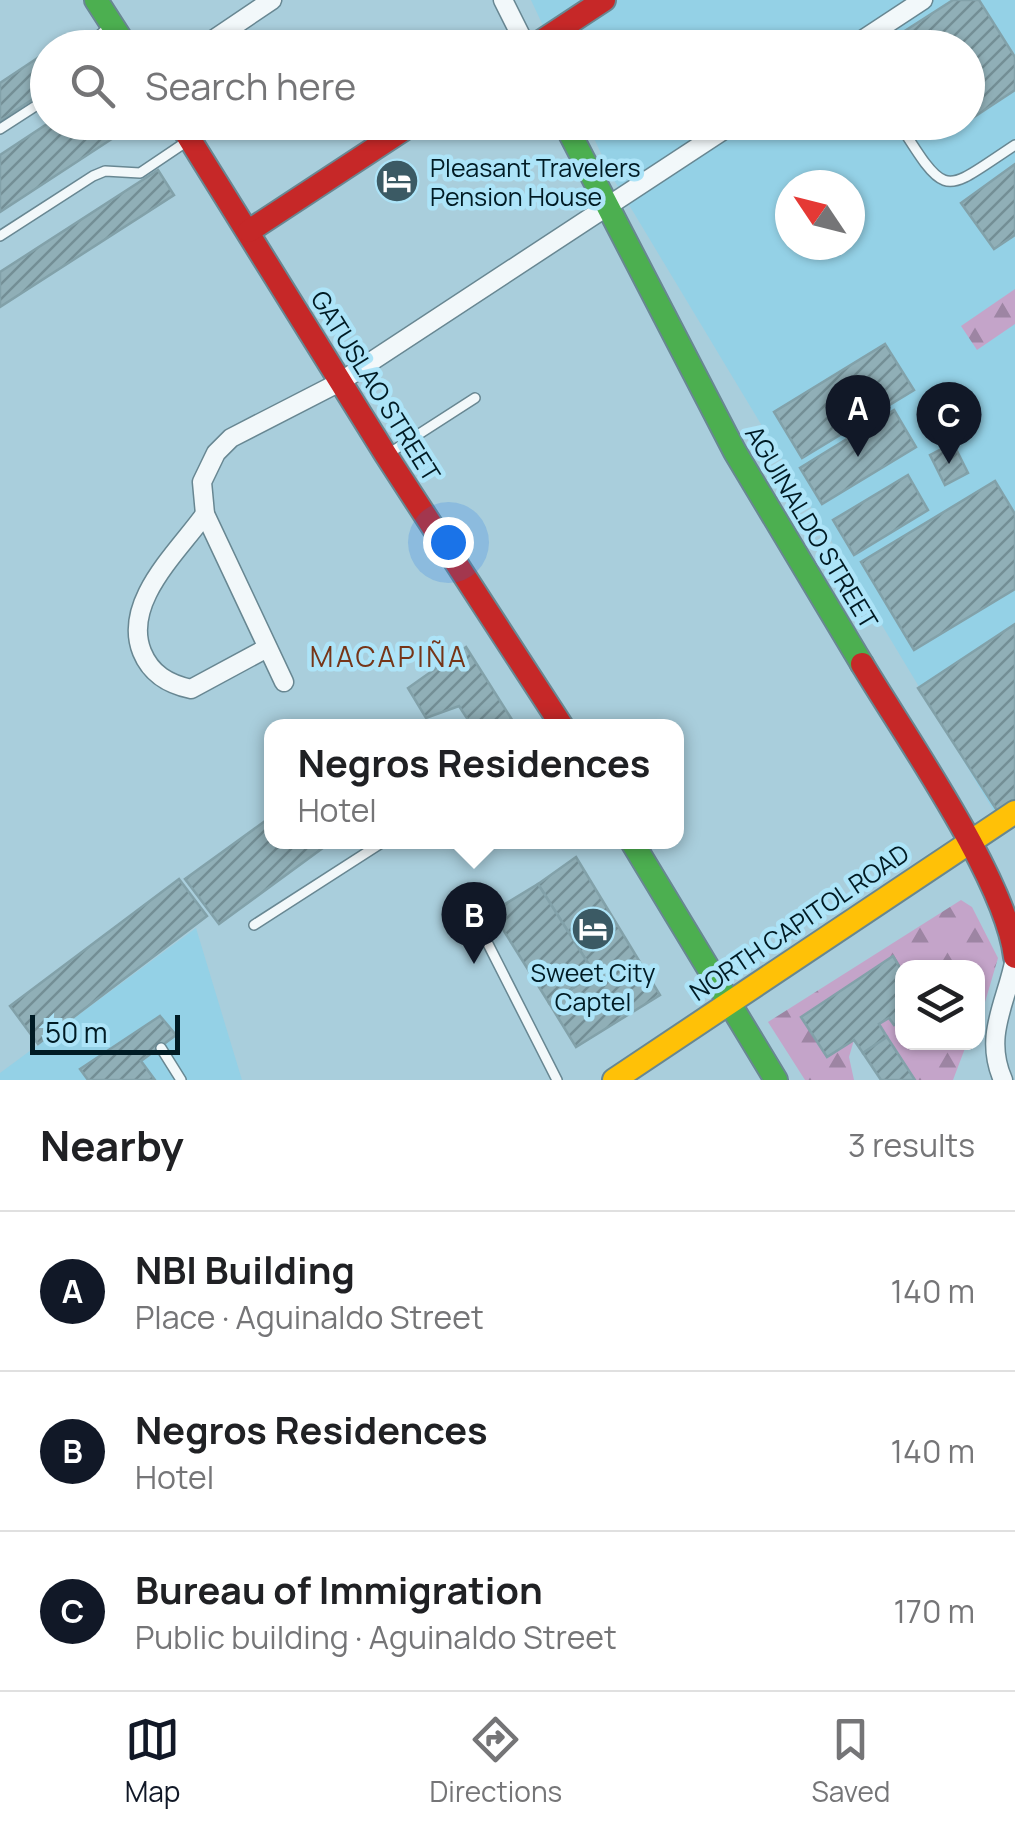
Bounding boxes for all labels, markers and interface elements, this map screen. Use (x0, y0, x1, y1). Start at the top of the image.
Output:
search box (30, 30, 985, 140)
icon: search (65, 58, 120, 113)
text: Search here (145, 59, 356, 111)
place label: Pleasant Travelers Pension House (430, 150, 641, 214)
hotel icon: Pleasant Travelers Pension House (374, 158, 420, 204)
north arrow (775, 170, 865, 260)
street label: GATUSLAO STREET (303, 284, 449, 488)
pin: A (826, 374, 890, 457)
pin: C (916, 382, 982, 464)
street label: AGUINALDO STREET (737, 419, 887, 635)
your location (423, 517, 474, 568)
district label: MACAPIÑA (310, 637, 468, 675)
popup (264, 719, 684, 849)
text: Negros Residences (298, 736, 650, 788)
text: Hotel (298, 788, 377, 832)
street label: NORTH CAPITOL ROAD (682, 835, 916, 1009)
pin: B (442, 882, 506, 964)
hotel icon: Sweet City Captel (570, 906, 616, 952)
place label: Sweet City Captel (531, 955, 655, 1019)
map controls (895, 960, 985, 1050)
button: layers (895, 960, 985, 1050)
scale bar (30, 1010, 180, 1054)
text: 50 m (45, 1013, 108, 1051)
text: Nearby (40, 1116, 184, 1174)
text: 3 results (848, 1123, 975, 1167)
text: NBI Building (135, 1243, 355, 1295)
text: A (62, 1269, 83, 1313)
text: 140 m (891, 1269, 975, 1313)
text: Place · Aguinaldo Street (135, 1295, 484, 1339)
text: Negros Residences (135, 1403, 488, 1455)
text: B (62, 1429, 83, 1473)
text: 140 m (891, 1429, 975, 1473)
text: Hotel (135, 1455, 214, 1499)
text: Bureau of Immigration (135, 1563, 543, 1615)
text: C (61, 1589, 84, 1633)
text: 170 m (893, 1589, 975, 1633)
text: Public building · Aguinaldo Street (135, 1615, 617, 1659)
tab: Map (125, 1712, 180, 1810)
tab: Directions (430, 1712, 562, 1810)
tab: Saved (811, 1712, 890, 1810)

